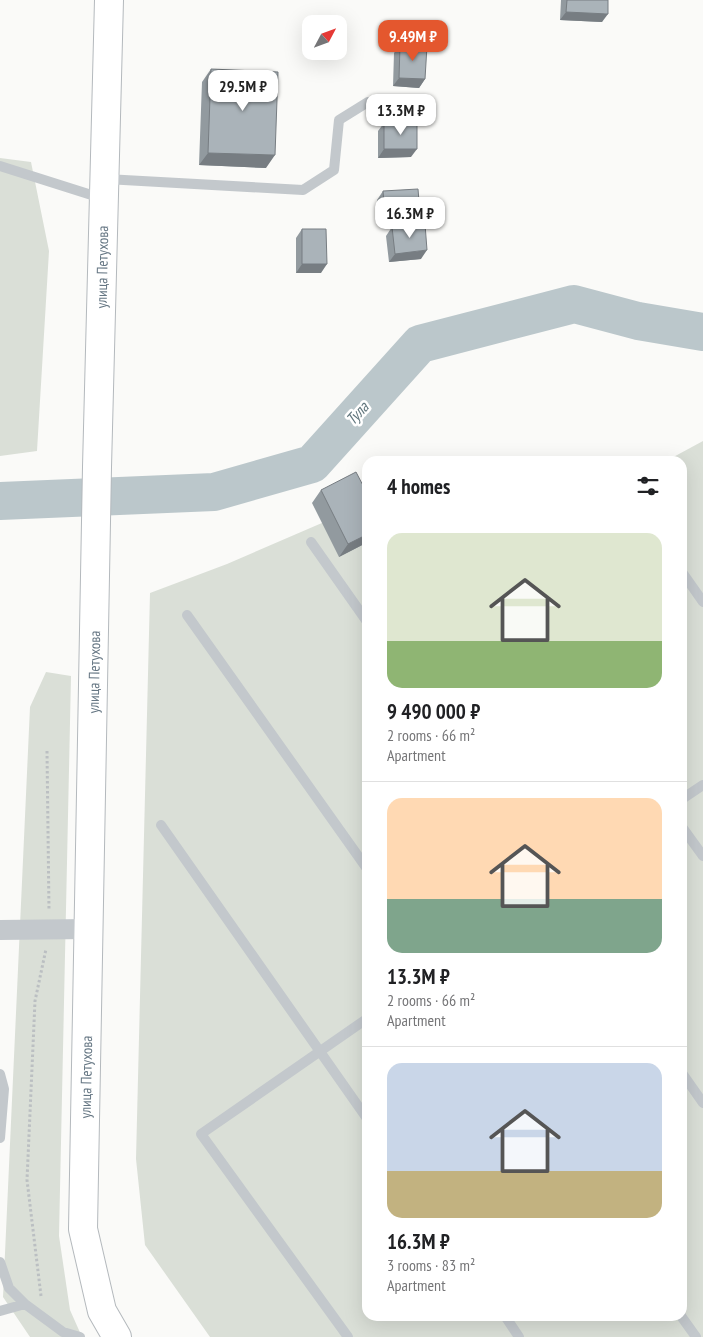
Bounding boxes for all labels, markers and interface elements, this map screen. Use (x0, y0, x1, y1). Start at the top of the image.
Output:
north arrow (302, 15, 348, 60)
map controls (302, 15, 347, 60)
pin: 9.49M ₽ (367, 20, 459, 62)
text: 9.49M ₽ (389, 26, 437, 46)
pin: 29.5M ₽ (197, 70, 289, 112)
text: 29.5M ₽ (219, 76, 267, 96)
pin: 13.3M ₽ (355, 94, 447, 136)
text: 13.3M ₽ (377, 100, 425, 120)
pin: 16.3M ₽ (364, 196, 456, 239)
text: 16.3M ₽ (386, 203, 434, 223)
street label: улица Петухова (92, 225, 112, 309)
water label: Тула (341, 396, 374, 429)
icon: filters (634, 472, 662, 500)
text: 4 homes (387, 473, 450, 500)
icon: home (480, 565, 570, 655)
street label: улица Петухова (84, 630, 104, 714)
text: 9 490 000 ₽ (387, 698, 480, 725)
text: 2 rooms · 66 m² (387, 725, 475, 745)
text: Apartment (387, 745, 446, 765)
icon: home (480, 831, 570, 921)
text: 13.3M ₽ (387, 963, 450, 990)
text: 2 rooms · 66 m² (387, 990, 475, 1010)
text: Apartment (387, 1010, 446, 1030)
street label: улица Петухова (76, 1035, 96, 1119)
icon: home (480, 1096, 570, 1186)
text: 16.3M ₽ (387, 1228, 450, 1255)
text: 3 rooms · 83 m² (387, 1255, 475, 1275)
text: Apartment (387, 1275, 446, 1295)

